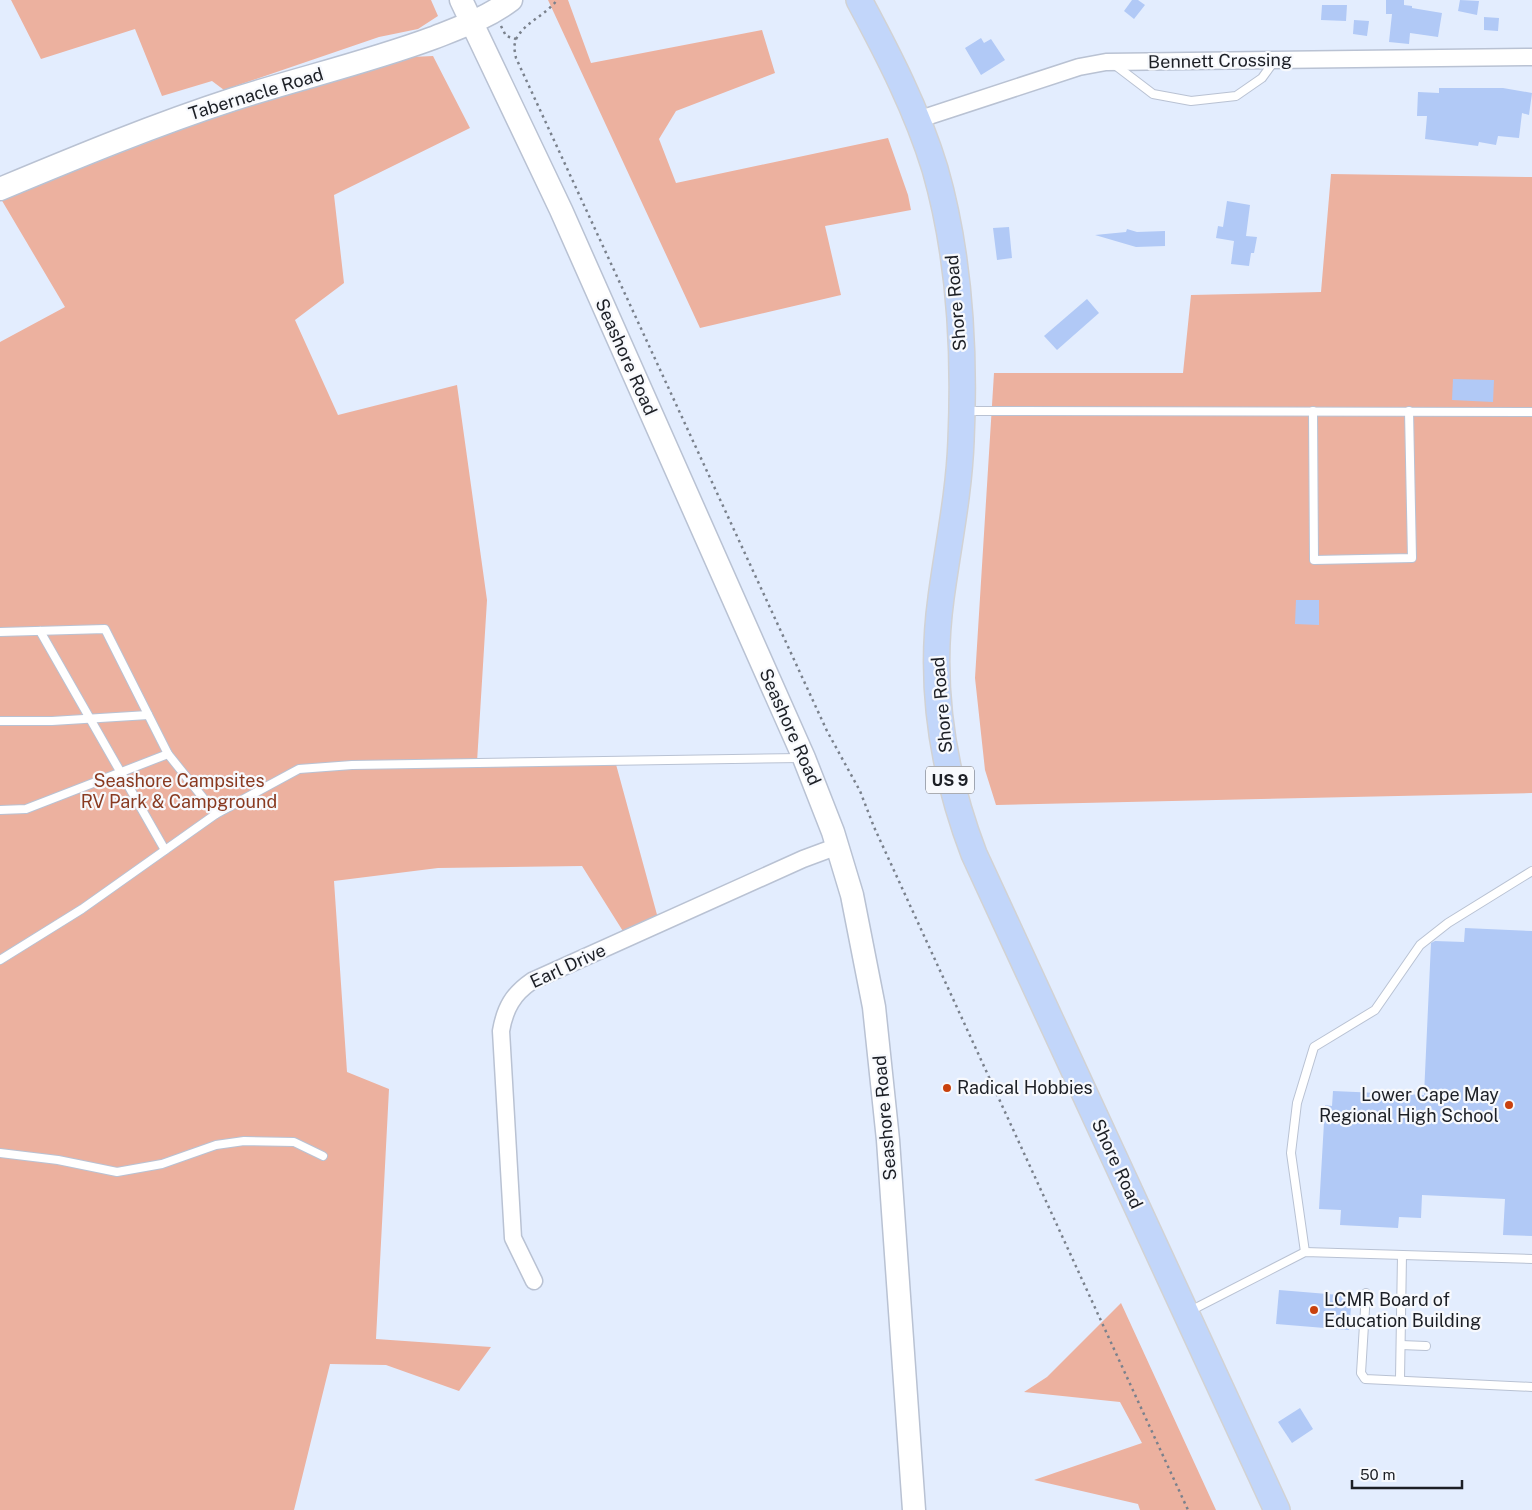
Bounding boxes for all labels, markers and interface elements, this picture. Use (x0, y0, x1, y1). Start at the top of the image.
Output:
street label: Bennett Crossing (1148, 49, 1292, 72)
street label: Tabernacle Road (186, 63, 326, 124)
street label: Shore Road (941, 254, 970, 352)
street label: Seashore Road (591, 295, 662, 418)
street label: Shore Road (927, 656, 956, 754)
street label: Seashore Road (755, 665, 826, 788)
road number: US 9 (926, 766, 974, 794)
park label: Seashore Campsites RV Park & Campground (81, 770, 277, 812)
street label: Earl Drive (527, 939, 609, 992)
street label: Seashore Road (869, 1055, 900, 1182)
place label: Radical Hobbies (957, 1077, 1093, 1098)
marker: Radical Hobbies (941, 1082, 953, 1094)
place label: Lower Cape May Regional High School (1319, 1084, 1499, 1126)
marker: Lower Cape May Regional High School (1503, 1099, 1515, 1111)
street label: Shore Road (1088, 1116, 1147, 1212)
place label: LCMR Board of Education Building (1324, 1289, 1481, 1331)
marker: LCMR Board of Education Building (1308, 1304, 1320, 1316)
scale bar (1352, 1458, 1462, 1490)
text: 50 m (1360, 1466, 1395, 1483)

